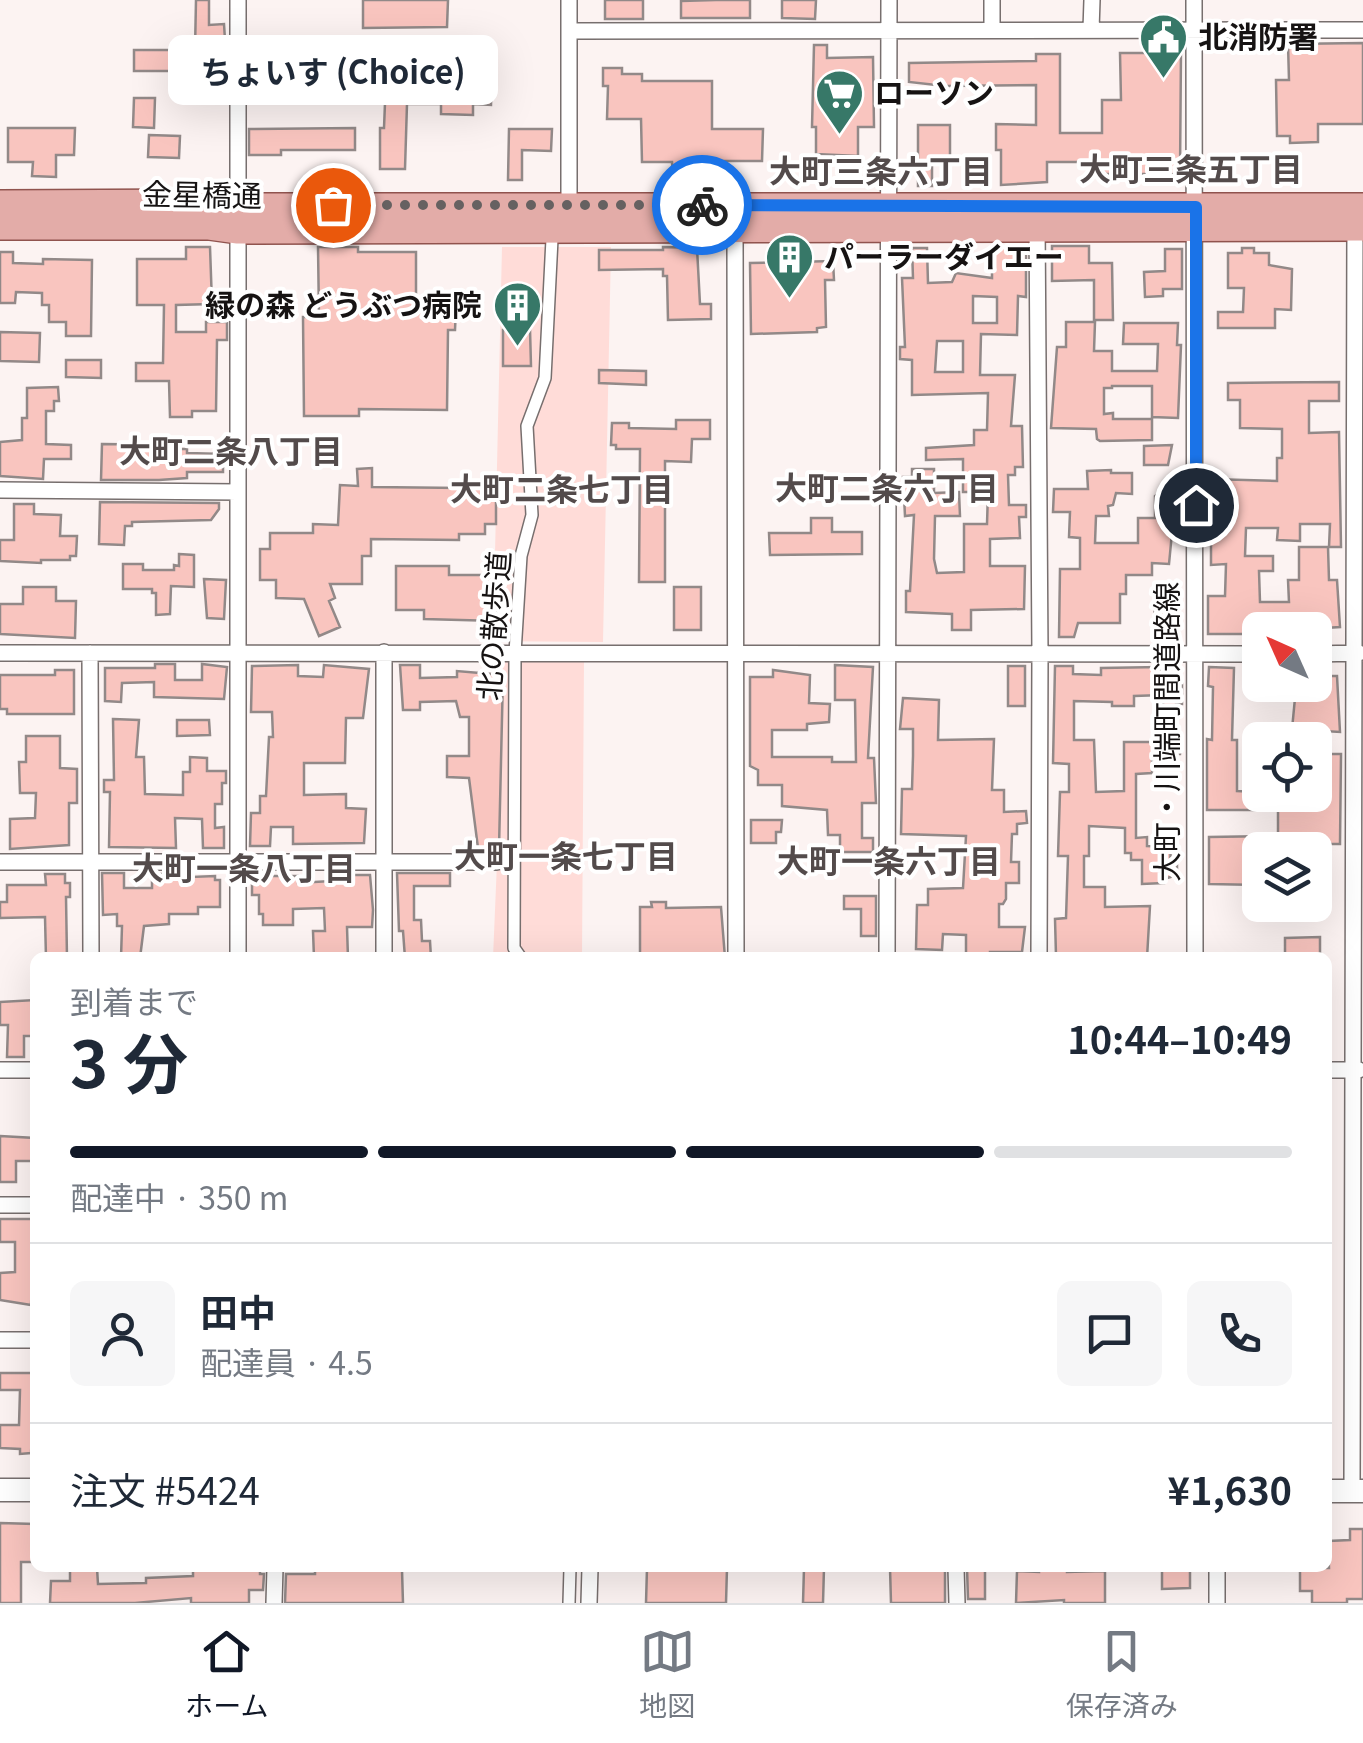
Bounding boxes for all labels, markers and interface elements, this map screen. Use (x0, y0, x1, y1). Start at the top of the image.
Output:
public building icon: 北消防署 (1137, 12, 1189, 80)
place label: 北消防署 (1198, 13, 1318, 57)
callout: ちょいす (Choice) (168, 35, 498, 105)
text: ちょいす (Choice) (200, 47, 466, 93)
supermarket icon: ローソン (813, 68, 865, 136)
place label: ローソン (874, 69, 994, 113)
district label: 大町三条五丁目 (1079, 144, 1303, 190)
district label: 大町三条六丁目 (769, 146, 993, 192)
courier (652, 155, 752, 255)
pin (291, 163, 376, 248)
street label: 金星橋通 (142, 170, 262, 216)
icon: bag (306, 178, 361, 233)
icon: bike (675, 178, 730, 233)
building icon: パーラーダイエー (763, 232, 815, 300)
place label: パーラーダイエー (824, 233, 1064, 277)
building icon: 緑の森 どうぶつ病院 (491, 280, 543, 348)
place label: 緑の森 どうぶつ病院 (205, 281, 482, 325)
district label: 大町二条八丁目 (119, 426, 343, 472)
district label: 大町二条六丁目 (775, 463, 999, 509)
pin (1154, 463, 1239, 548)
district label: 大町二条七丁目 (450, 464, 674, 510)
icon: home (1169, 478, 1224, 533)
street label: 北の散歩道 (465, 549, 519, 702)
street label: 大町・川端町間道路線 (1143, 582, 1187, 882)
north arrow (1242, 612, 1332, 702)
map controls (1242, 612, 1332, 922)
button: locate (1242, 722, 1332, 812)
district label: 大町一条七丁目 (454, 831, 678, 877)
button: layers (1242, 832, 1332, 922)
district label: 大町一条六丁目 (777, 836, 1001, 882)
district label: 大町一条八丁目 (132, 843, 356, 889)
text: 到着まで (70, 977, 198, 1023)
text: 10:44–10:49 (1067, 1010, 1292, 1065)
text: 3 分 (70, 1013, 188, 1107)
text: 配達中 · 350 m (70, 1173, 288, 1219)
button: person (70, 1281, 175, 1386)
button: chat (1057, 1281, 1162, 1386)
button: phone (1187, 1281, 1292, 1386)
text: 田中 (200, 1283, 276, 1338)
text: 配達員 · 4.5 (200, 1338, 373, 1384)
text: 注文 #5424 (70, 1461, 260, 1516)
text: ¥1,630 (1168, 1461, 1292, 1516)
tab: ホーム (185, 1624, 268, 1724)
tab: 地図 (639, 1624, 695, 1724)
tab: 保存済み (1066, 1624, 1178, 1724)

